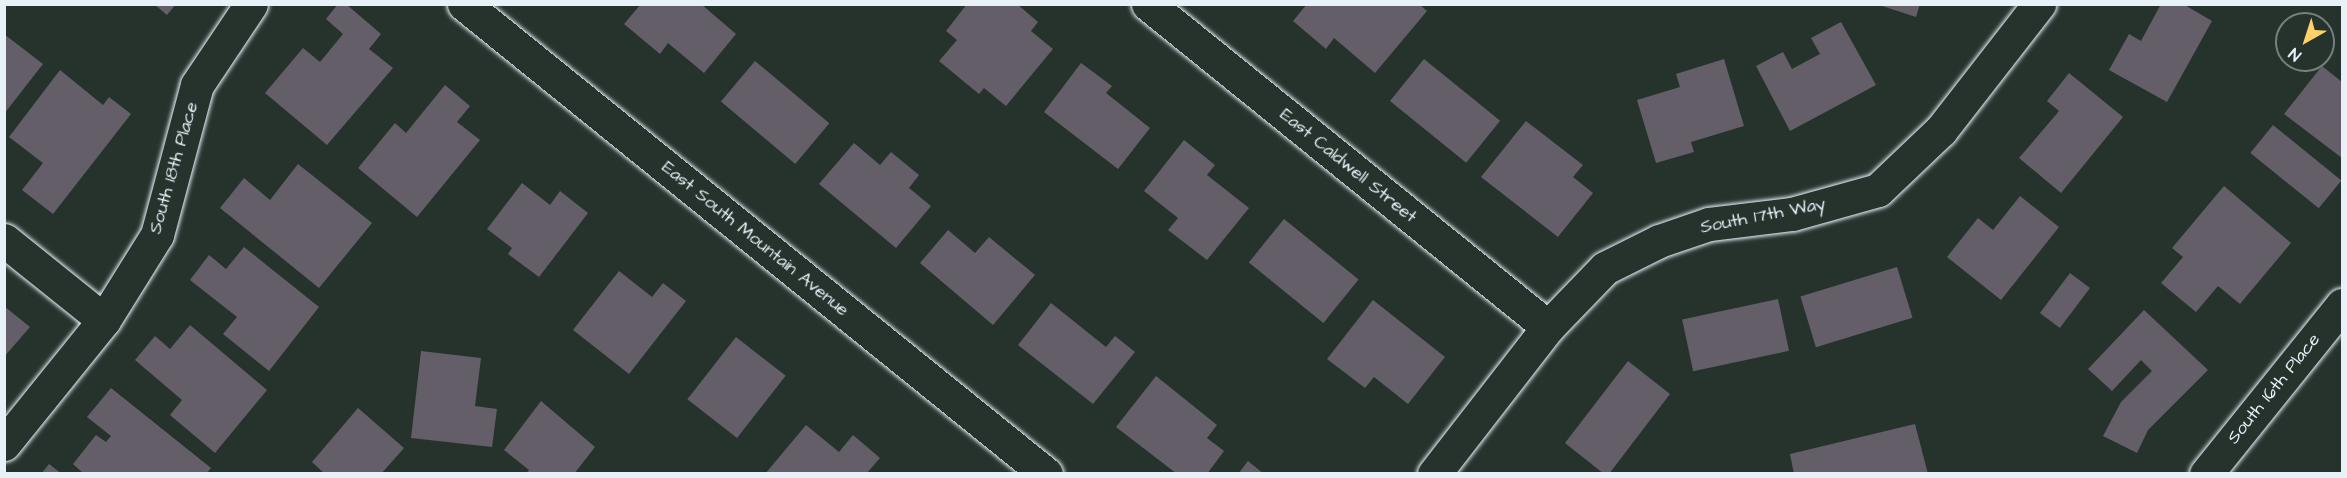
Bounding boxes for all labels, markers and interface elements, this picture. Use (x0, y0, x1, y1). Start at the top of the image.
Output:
north arrow (2275, 12, 2335, 72)
text: N (2284, 43, 2306, 66)
street label: South 18th Place (145, 100, 203, 236)
street label: East Caldwell Street (1275, 104, 1421, 228)
street label: East South Mountain Avenue (657, 157, 853, 321)
street label: South 17th Way (1699, 193, 1827, 239)
street label: South 16th Place (2223, 329, 2325, 449)

